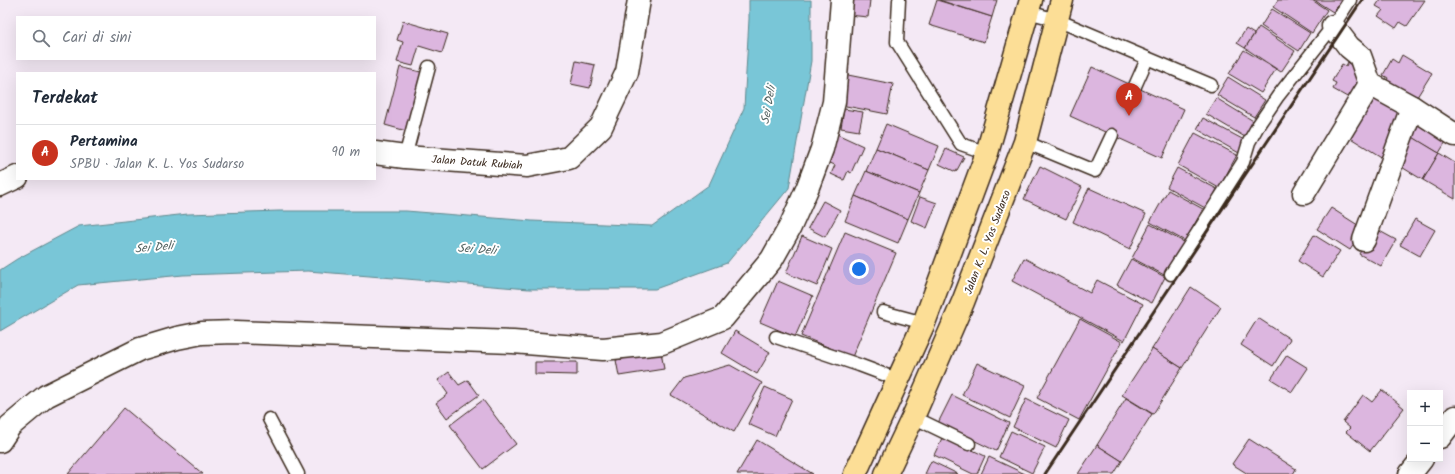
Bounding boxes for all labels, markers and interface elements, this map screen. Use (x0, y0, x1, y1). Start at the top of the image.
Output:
search box (16, 16, 376, 60)
text: Cari di sini (62, 26, 131, 50)
icon: search (30, 27, 52, 49)
water label: Sei Deli (756, 81, 782, 126)
pin: A (1116, 83, 1142, 116)
text: Terdekat (32, 85, 98, 112)
text: Pertamina (70, 130, 138, 154)
text: A (41, 142, 49, 163)
text: 90 m (332, 142, 360, 163)
street label: Jalan Datuk Rubiah (431, 151, 523, 175)
text: SPBU · Jalan K. L. Yos Sudarso (70, 154, 244, 175)
street label: Jalan K. L. Yos Sudarso (960, 188, 1016, 297)
water label: Sei Deli (134, 236, 177, 259)
water label: Sei Deli (457, 239, 500, 261)
your location (849, 259, 869, 279)
map controls (1407, 390, 1443, 462)
button: + (1407, 390, 1443, 426)
button: − (1407, 426, 1443, 462)

